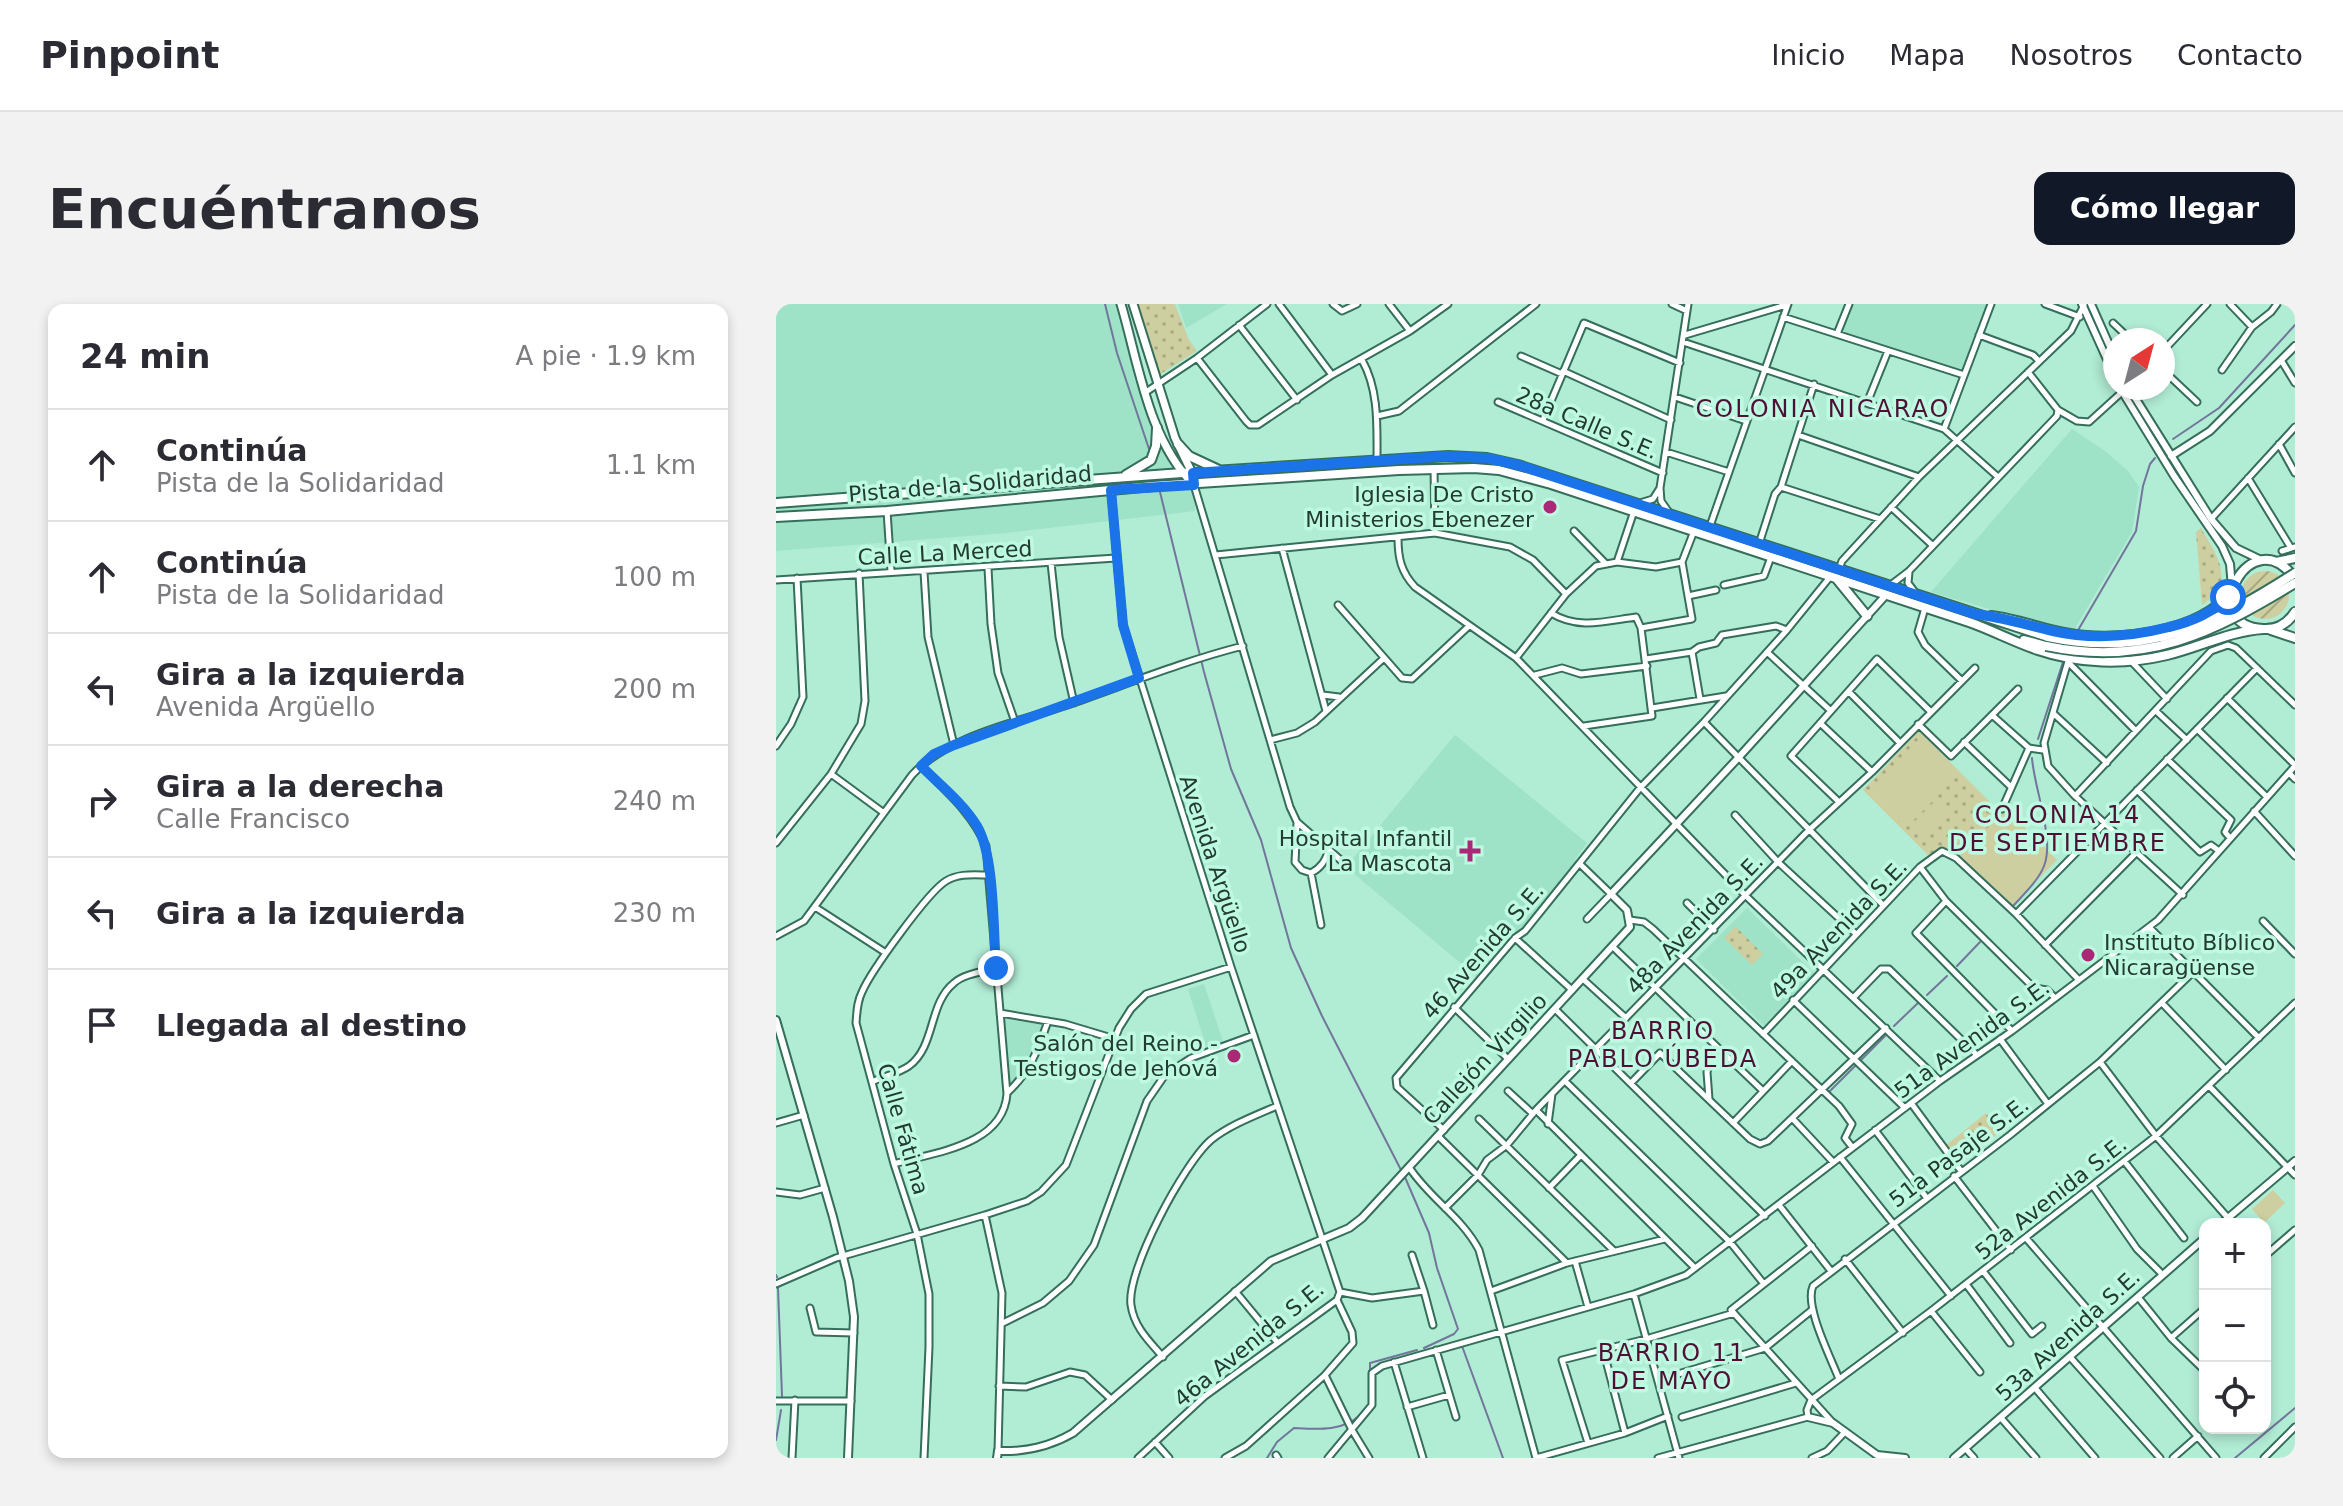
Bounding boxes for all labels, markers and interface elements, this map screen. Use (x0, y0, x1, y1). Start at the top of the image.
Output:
text: Pinpoint (40, 33, 219, 77)
text: Inicio (1771, 39, 1845, 72)
text: Mapa (1889, 39, 1966, 72)
text: Nosotros (2010, 39, 2133, 72)
text: Contacto (2177, 39, 2303, 72)
button: Cómo llegar (2034, 172, 2295, 245)
text: Encuéntranos (48, 176, 481, 241)
north arrow (2103, 328, 2175, 400)
text: 24 min (80, 336, 210, 376)
text: A pie · 1.9 km (515, 341, 696, 371)
street label: 28a Calle S.E. (1512, 382, 1662, 464)
district label: COLONIA NICARAO (1696, 395, 1950, 423)
text: Continúa (156, 433, 308, 468)
icon: ahead (80, 443, 124, 487)
text: 1.1 km (606, 450, 696, 480)
street label: Pista de la Solidaridad (847, 461, 1093, 507)
text: Pista de la Solidaridad (156, 468, 445, 498)
place label: Iglesia De Cristo Ministerios Ebenezer (1305, 482, 1535, 532)
marker: Iglesia De Cristo Ministerios Ebenezer (1541, 498, 1559, 516)
street label: Calle La Merced (857, 536, 1033, 570)
text: Continúa (156, 545, 308, 580)
icon: ahead (80, 555, 124, 599)
text: 100 m (613, 562, 696, 592)
route start (2210, 579, 2246, 615)
text: Pista de la Solidaridad (156, 580, 445, 610)
text: Gira a la izquierda (156, 657, 466, 692)
icon: left (80, 667, 124, 711)
text: 200 m (613, 674, 696, 704)
text: Avenida Argüello (156, 692, 375, 722)
text: Gira a la derecha (156, 769, 444, 804)
street label: Avenida Argüello (1174, 772, 1256, 956)
icon: right (80, 779, 124, 823)
text: 240 m (613, 786, 696, 816)
district label: COLONIA 14 DE SEPTIEMBRE (1949, 801, 2167, 857)
text: Calle Francisco (156, 804, 350, 834)
place label: Hospital Infantil La Mascota (1279, 826, 1452, 876)
marker: Hospital Infantil La Mascota (1459, 840, 1481, 862)
street label: 48a Avenida S.E. (1622, 849, 1768, 999)
street label: 49a Avenida S.E. (1766, 854, 1912, 1004)
street label: 46 Avenida S.E. (1417, 878, 1549, 1024)
icon: left (80, 891, 124, 935)
text: Gira a la izquierda (156, 896, 466, 931)
text: 230 m (613, 898, 696, 928)
place label: Instituto Bíblico Nicaragüense (2104, 930, 2275, 980)
marker: Instituto Bíblico Nicaragüense (2079, 946, 2097, 964)
route end (978, 950, 1014, 986)
street label: 51a Avenida S.E. (1890, 974, 2054, 1104)
street label: Callejón Virgilio (1418, 988, 1552, 1130)
icon: arrive (80, 1003, 124, 1047)
text: Llegada al destino (156, 1008, 467, 1043)
district label: BARRIO PABLO ÚBEDA (1568, 1017, 1758, 1073)
place label: Salón del Reino - Testigos de Jehová (1013, 1031, 1218, 1081)
marker: Salón del Reino - Testigos de Jehová (1225, 1047, 1243, 1065)
street label: Calle Fátima (872, 1060, 934, 1198)
street label: 51a Pasaje S.E. (1885, 1092, 2033, 1212)
street label: 52a Avenida S.E. (1970, 1131, 2132, 1265)
map controls (2199, 1218, 2271, 1434)
button: + (2199, 1218, 2271, 1290)
street label: 53a Avenida S.E. (1991, 1264, 2145, 1406)
street label: 46a Avenida S.E. (1169, 1276, 1329, 1412)
button: − (2199, 1290, 2271, 1362)
district label: BARRIO 11 DE MAYO (1598, 1339, 1746, 1395)
button: locate (2199, 1362, 2271, 1434)

